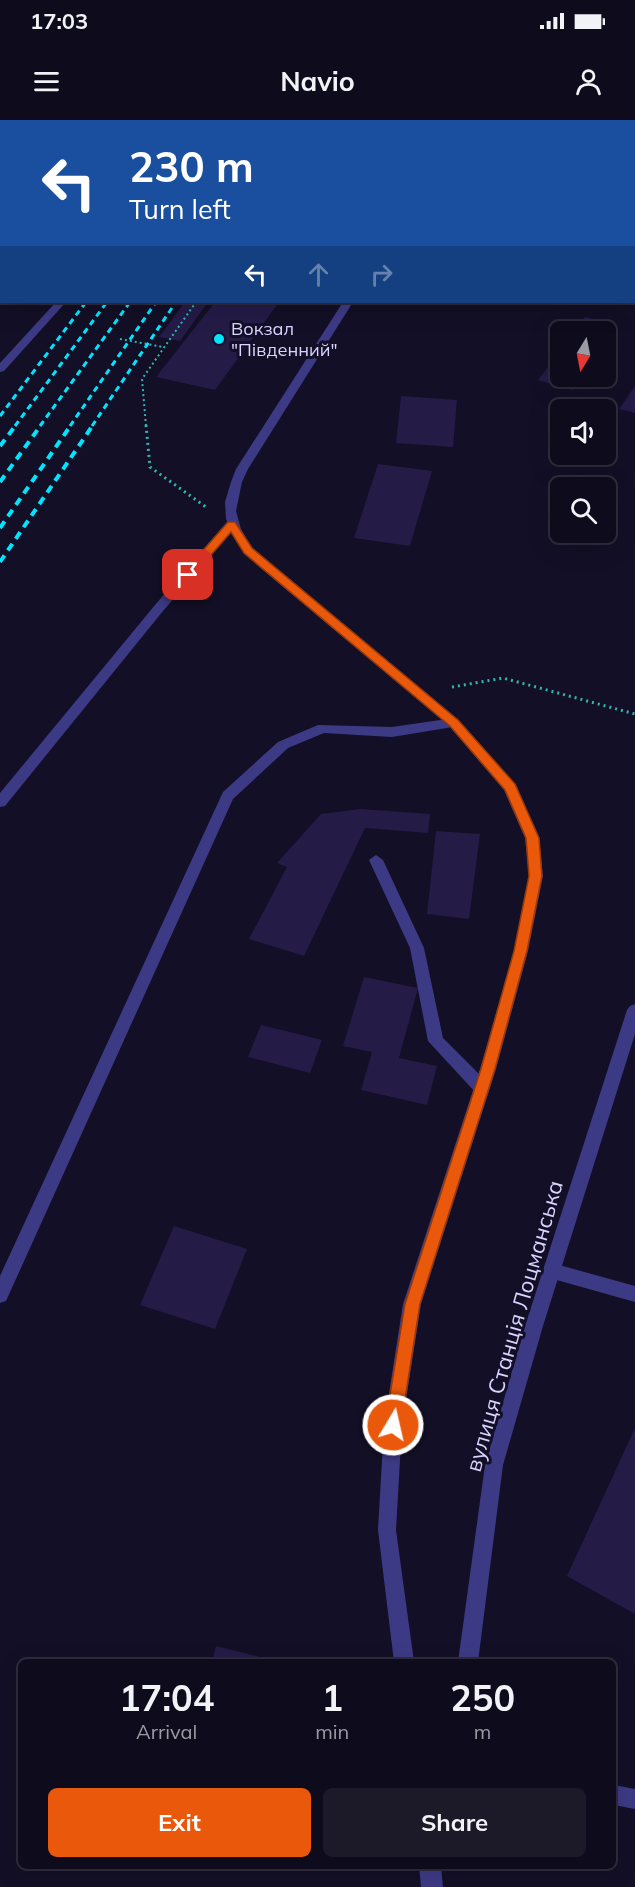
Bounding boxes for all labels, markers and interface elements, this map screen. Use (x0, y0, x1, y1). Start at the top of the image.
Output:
text: 17:03 (30, 7, 88, 35)
text: Navio (280, 64, 355, 98)
icon: menu (30, 65, 63, 98)
icon: person (572, 65, 605, 98)
text: 230 m (129, 140, 254, 193)
icon: left (30, 144, 108, 222)
text: Turn left (129, 192, 231, 226)
icon: left (239, 258, 272, 291)
icon: ahead (302, 258, 335, 291)
icon: right (365, 258, 398, 291)
place label: Вокзал "Південний" (231, 317, 337, 361)
north arrow (550, 321, 616, 387)
map controls (550, 321, 616, 543)
marker: Вокзал "Південний" (212, 332, 226, 346)
button: sound (550, 399, 616, 465)
button: search (550, 477, 616, 543)
pin (162, 549, 213, 600)
icon: arrive (171, 558, 204, 591)
street label: вулиця Станція Лоцманська (459, 1177, 569, 1475)
position arrow (361, 1393, 425, 1457)
text: 17:04 (119, 1675, 214, 1720)
text: 1 (321, 1675, 343, 1720)
text: 250 (450, 1675, 515, 1720)
text: Arrival (136, 1719, 197, 1744)
text: min (315, 1719, 349, 1744)
text: m (474, 1719, 491, 1744)
button: Exit (48, 1788, 311, 1857)
button: Share (323, 1788, 586, 1857)

